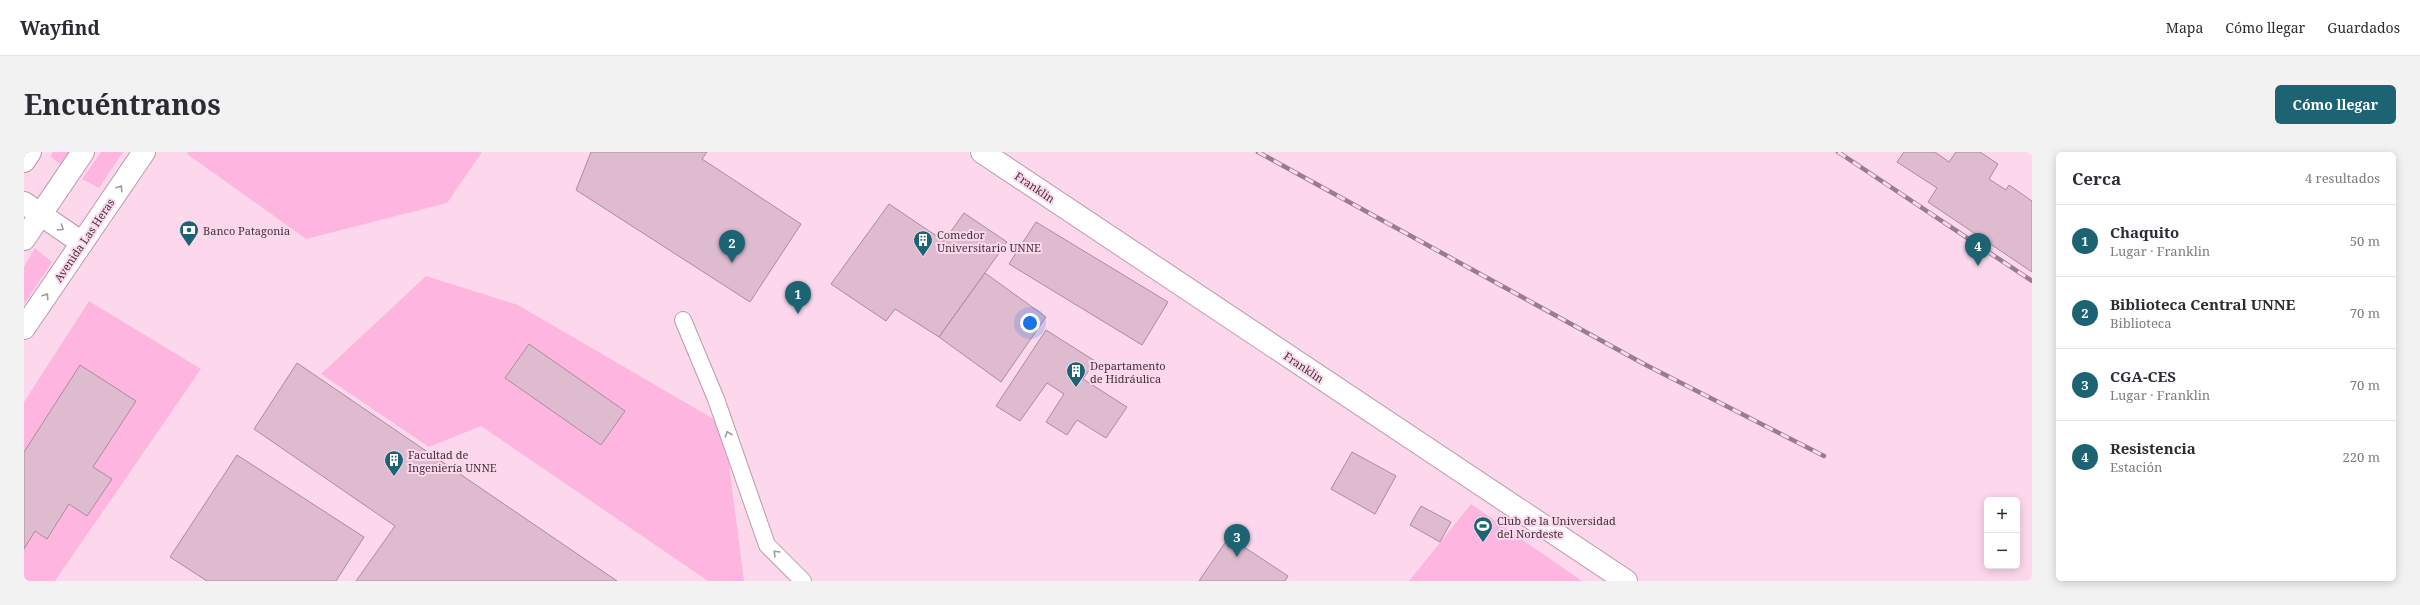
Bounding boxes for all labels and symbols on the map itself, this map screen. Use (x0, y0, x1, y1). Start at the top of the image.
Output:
street label: Franklin (1012, 168, 1058, 206)
one-way arrow (115, 185, 122, 192)
street label: Avenida Las Heras (51, 195, 117, 285)
bank icon: Banco Patagonia (178, 219, 200, 247)
one-way arrow (57, 223, 64, 231)
place label: Banco Patagonia (203, 223, 290, 238)
place label: Comedor Universitario UNNE (937, 227, 1041, 255)
building icon: Comedor Universitario UNNE (912, 229, 934, 257)
pin: 2 (719, 230, 745, 263)
pin: 4 (1965, 233, 1991, 266)
pin: 1 (785, 281, 811, 314)
one-way arrow (41, 293, 49, 300)
your location (1020, 313, 1040, 333)
street label: Franklin (1281, 348, 1327, 386)
place label: Departamento de Hidráulica (1090, 358, 1166, 386)
building icon: Departamento de Hidráulica (1065, 360, 1087, 388)
one-way arrow (725, 430, 733, 437)
place label: Facultad de Ingeniería UNNE (408, 447, 497, 475)
building icon: Facultad de Ingeniería UNNE (383, 449, 405, 477)
place label: Club de la Universidad del Nordeste (1497, 513, 1616, 541)
sports icon: Club de la Universidad del Nordeste (1472, 515, 1494, 543)
pin: 3 (1224, 524, 1250, 557)
one-way arrow (773, 551, 781, 558)

